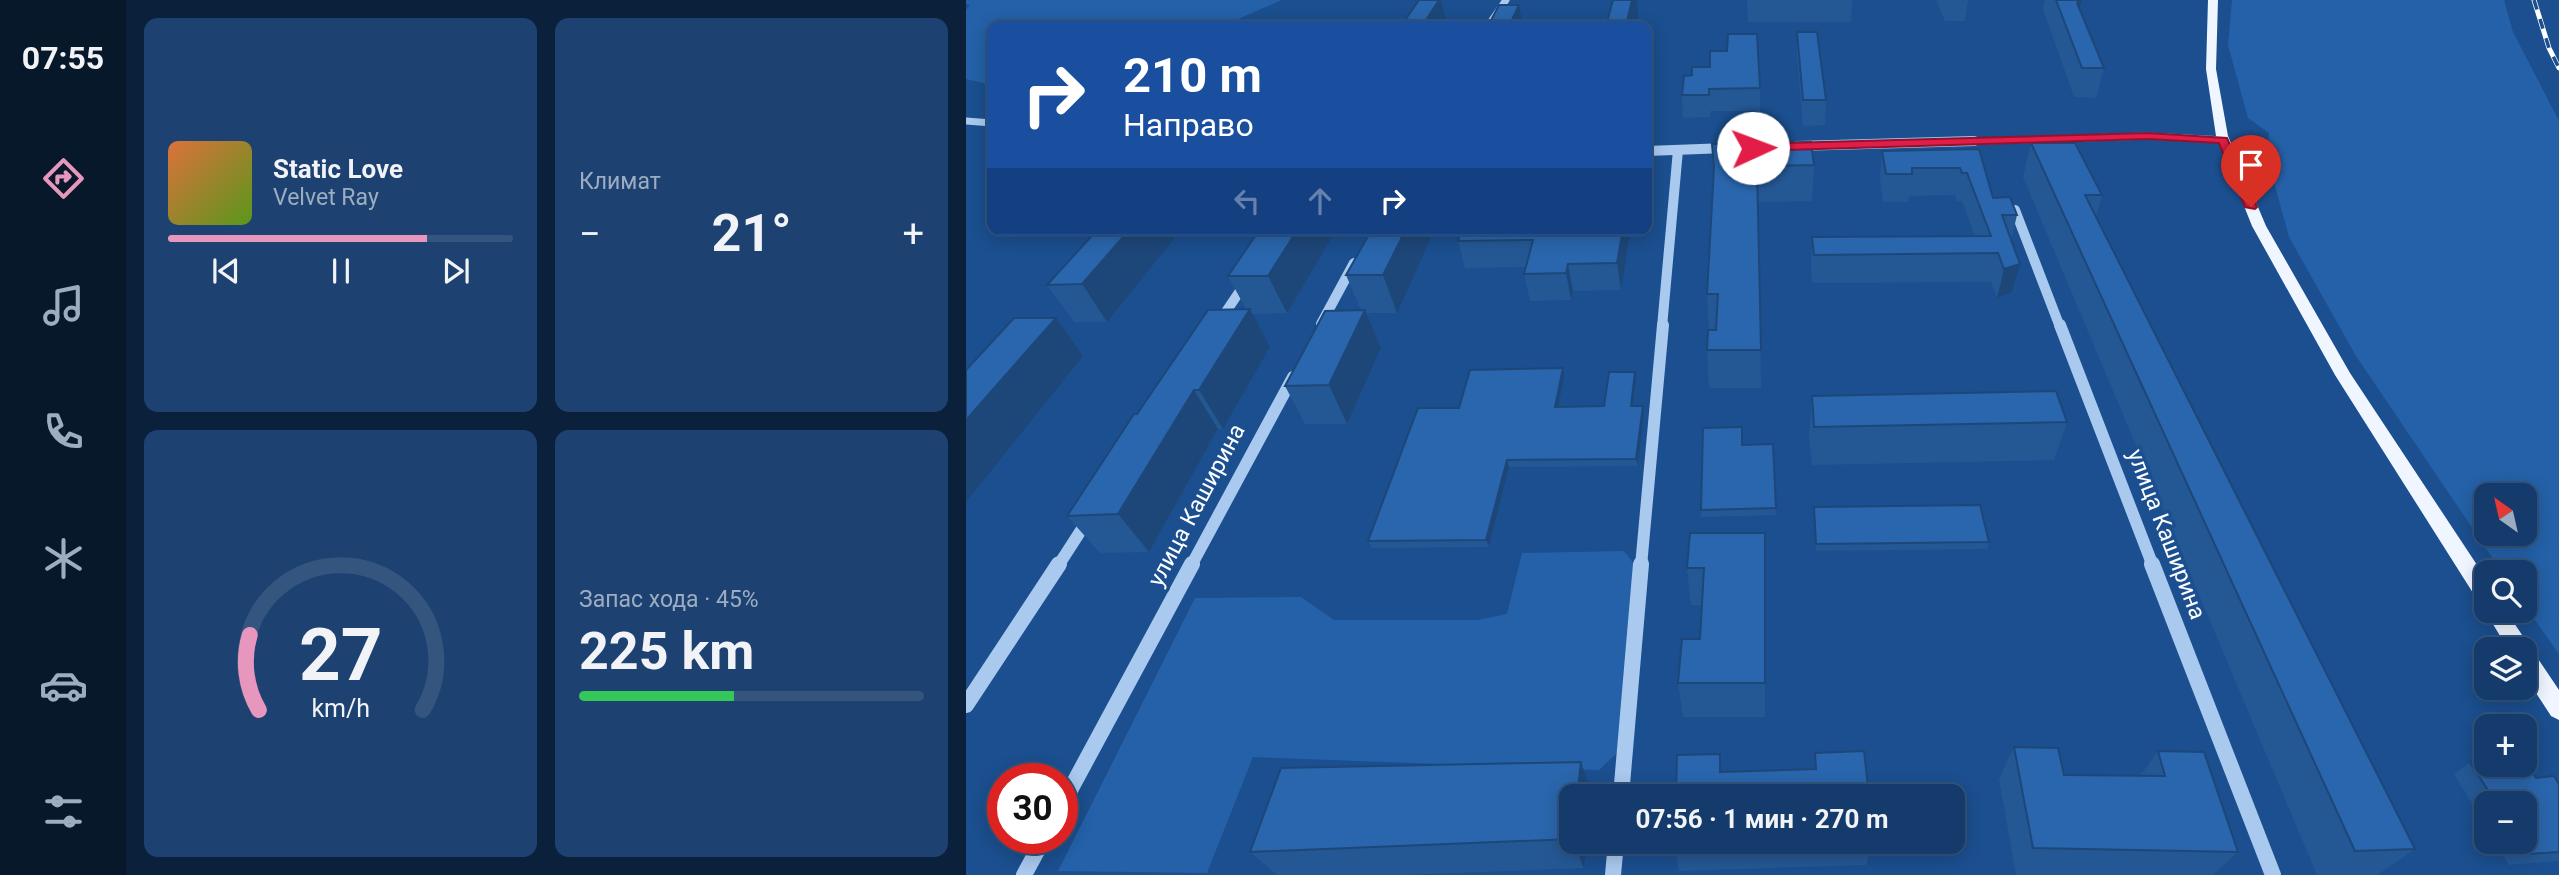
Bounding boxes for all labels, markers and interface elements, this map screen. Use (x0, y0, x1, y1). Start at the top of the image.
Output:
text: 07:55 (22, 39, 104, 77)
text: 210 m (1123, 47, 1262, 104)
icon: right (1008, 49, 1099, 140)
text: Направо (1123, 106, 1254, 144)
position arrow (1716, 111, 1790, 185)
pin (2221, 135, 2281, 207)
icon: arrive (2232, 146, 2270, 184)
icon: directions (39, 154, 88, 203)
text: Static Love (273, 154, 403, 184)
text: Климат (579, 168, 661, 195)
icon: left (1228, 182, 1266, 220)
icon: ahead (1301, 182, 1339, 220)
icon: right (1374, 182, 1412, 220)
text: Velvet Ray (273, 184, 379, 211)
text: 21° (712, 203, 792, 264)
text: − (579, 212, 601, 256)
text: + (902, 212, 924, 256)
icon: previous (207, 252, 245, 290)
icon: pause (322, 252, 360, 290)
icon: next (437, 252, 475, 290)
icon: music (39, 281, 88, 330)
icon: phone (39, 407, 88, 456)
street label: улица Каширина (1142, 419, 1251, 591)
street label: улица Каширина (2122, 445, 2211, 623)
north arrow (2474, 483, 2538, 546)
map controls (2474, 483, 2537, 854)
icon: climate (39, 534, 88, 583)
button: search (2474, 560, 2537, 623)
text: Запас хода · 45% (579, 586, 759, 613)
text: 27 (299, 612, 382, 698)
text: 225 km (579, 621, 754, 682)
button: layers (2474, 637, 2537, 700)
icon: car (39, 661, 88, 710)
text: km/h (311, 693, 370, 722)
button: + (2474, 714, 2537, 777)
speed limit sign: 30 (987, 763, 1078, 854)
icon: filters (39, 787, 88, 836)
button: − (2474, 791, 2537, 854)
text: 07:56 · 1 мин · 270 m (1636, 804, 1888, 834)

